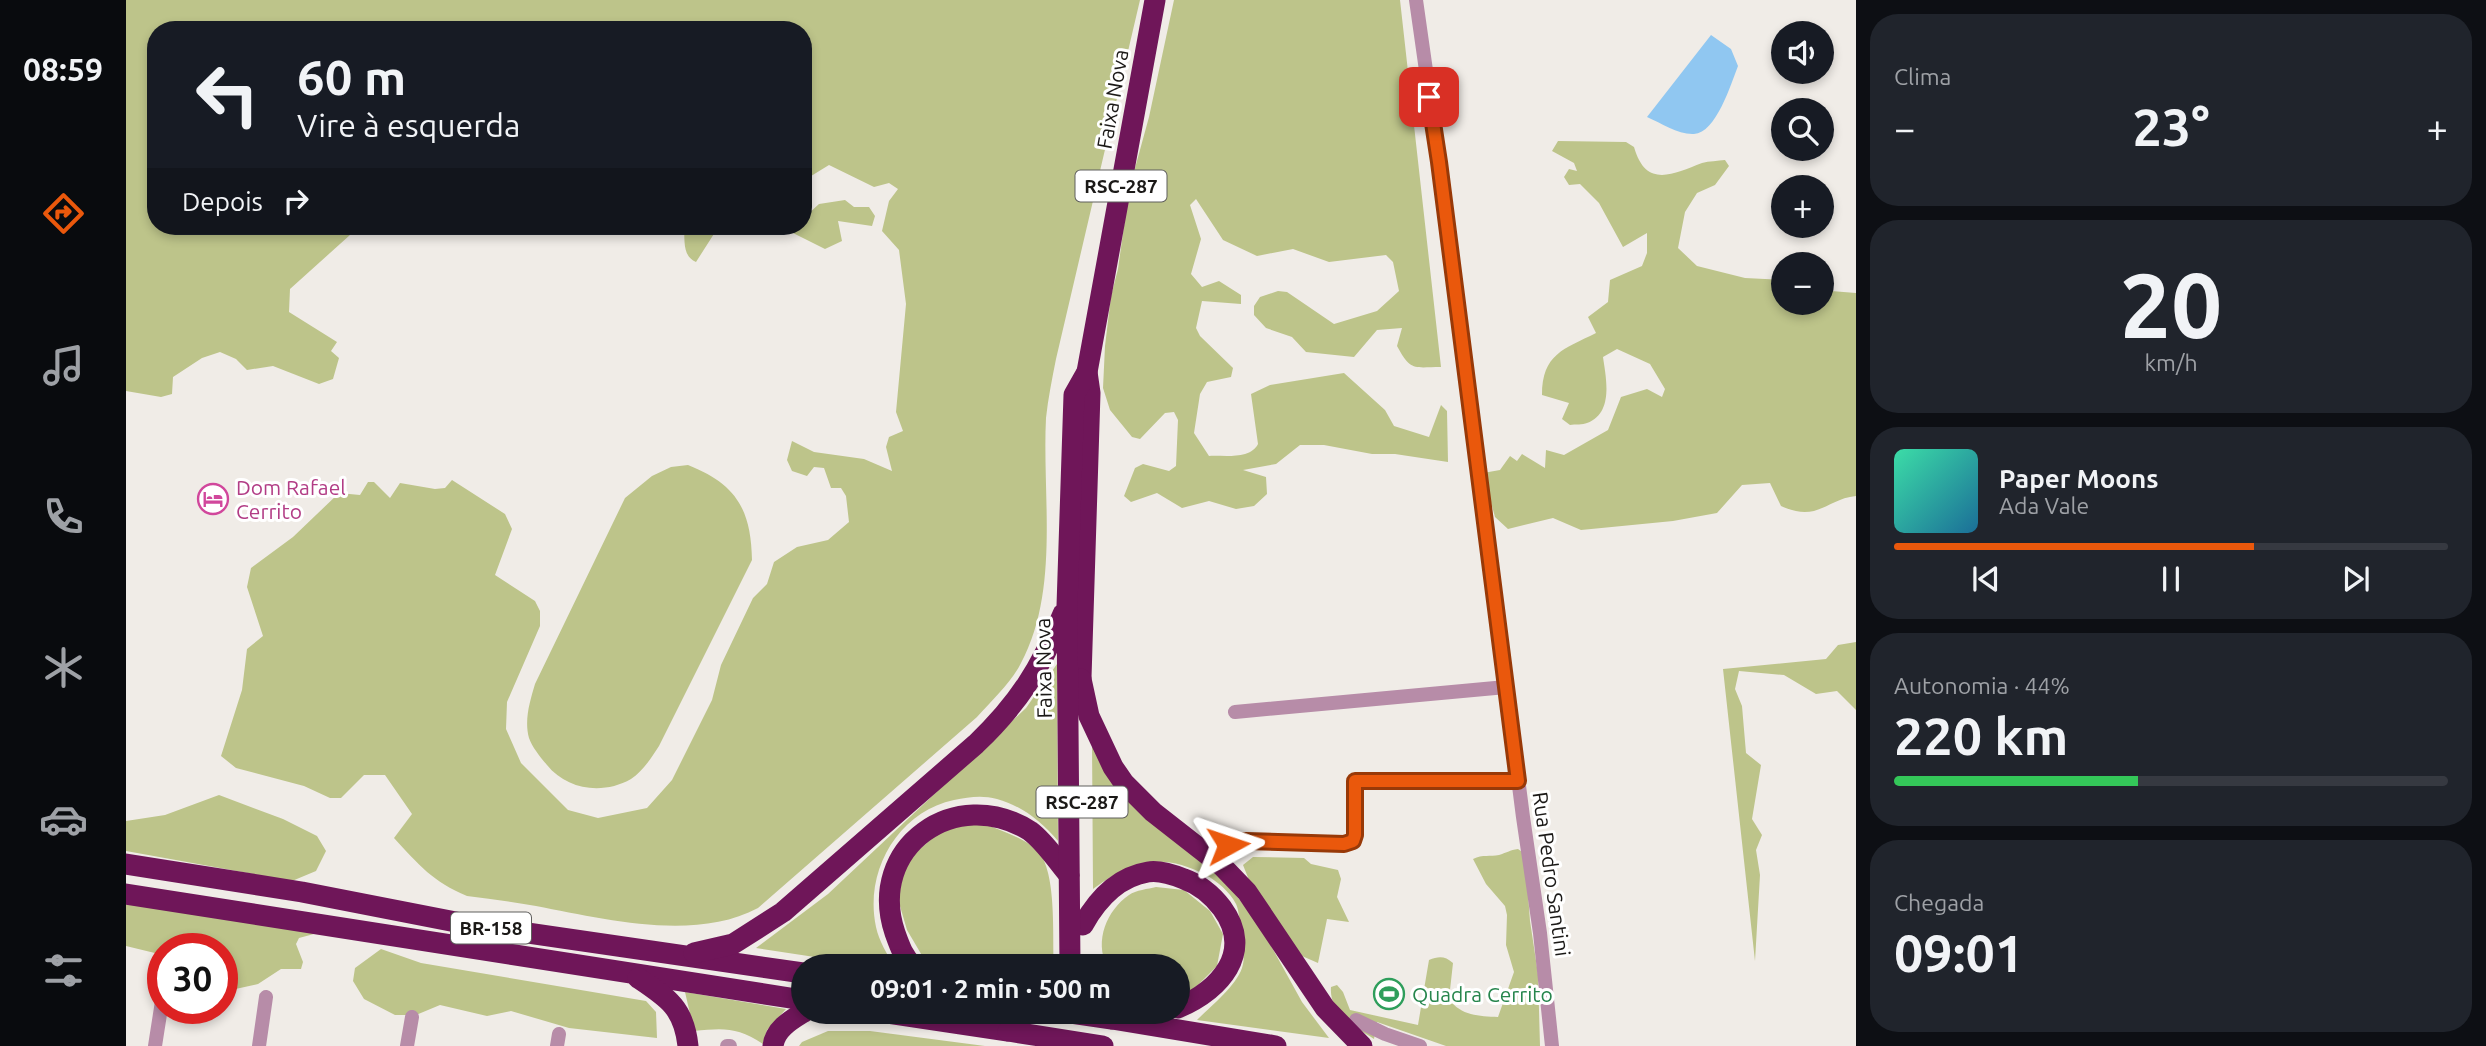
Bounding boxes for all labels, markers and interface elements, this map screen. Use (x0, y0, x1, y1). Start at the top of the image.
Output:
map controls (1771, 21, 1834, 315)
button: sound (1771, 21, 1834, 84)
street label: Faixa Nova (1091, 47, 1133, 151)
icon: left (182, 49, 273, 140)
text: 60 m (297, 49, 406, 104)
text: 08:59 (23, 51, 103, 87)
text: Clima (1894, 64, 1951, 89)
pin (1399, 67, 1459, 127)
icon: arrive (1410, 78, 1448, 116)
button: search (1771, 98, 1834, 161)
text: 23° (2132, 98, 2210, 156)
text: Vire à esquerda (297, 107, 520, 143)
text: − (1894, 107, 1915, 149)
text: + (2427, 107, 2448, 149)
road number: RSC-287 (1076, 170, 1166, 202)
button: + (1771, 175, 1834, 238)
icon: right (277, 182, 315, 220)
text: Depois (182, 187, 263, 216)
icon: directions (39, 189, 88, 238)
button: − (1771, 252, 1834, 315)
text: 20 (2120, 253, 2222, 355)
icon: music (39, 341, 88, 390)
text: km/h (2144, 350, 2198, 375)
text: Paper Moons (1999, 464, 2158, 493)
place label: Dom Rafael Cerrito (236, 475, 346, 523)
hotel icon: Dom Rafael Cerrito (196, 482, 230, 516)
icon: phone (39, 492, 88, 541)
text: Ada Vale (1999, 493, 2089, 518)
icon: previous (1967, 560, 2005, 598)
icon: pause (2152, 560, 2190, 598)
icon: next (2337, 560, 2375, 598)
street label: Faixa Nova (1030, 618, 1056, 718)
icon: climate (39, 643, 88, 692)
text: Autonomia · 44% (1894, 673, 2070, 698)
text: 220 km (1894, 707, 2068, 765)
road number: RSC-287 (1037, 786, 1128, 818)
street label: Rua Pedro Santini (1529, 790, 1575, 958)
icon: car (39, 795, 88, 844)
position arrow (1191, 808, 1265, 882)
text: Chegada (1894, 890, 1984, 915)
road number: BR-158 (451, 912, 531, 944)
text: 09:01 (1894, 924, 2024, 982)
speed limit sign: 30 (147, 933, 238, 1024)
icon: filters (39, 946, 88, 995)
text: 09:01 · 2 min · 500 m (870, 974, 1111, 1003)
sports icon: Quadra Cerrito (1372, 977, 1406, 1011)
place label: Quadra Cerrito (1412, 982, 1553, 1006)

